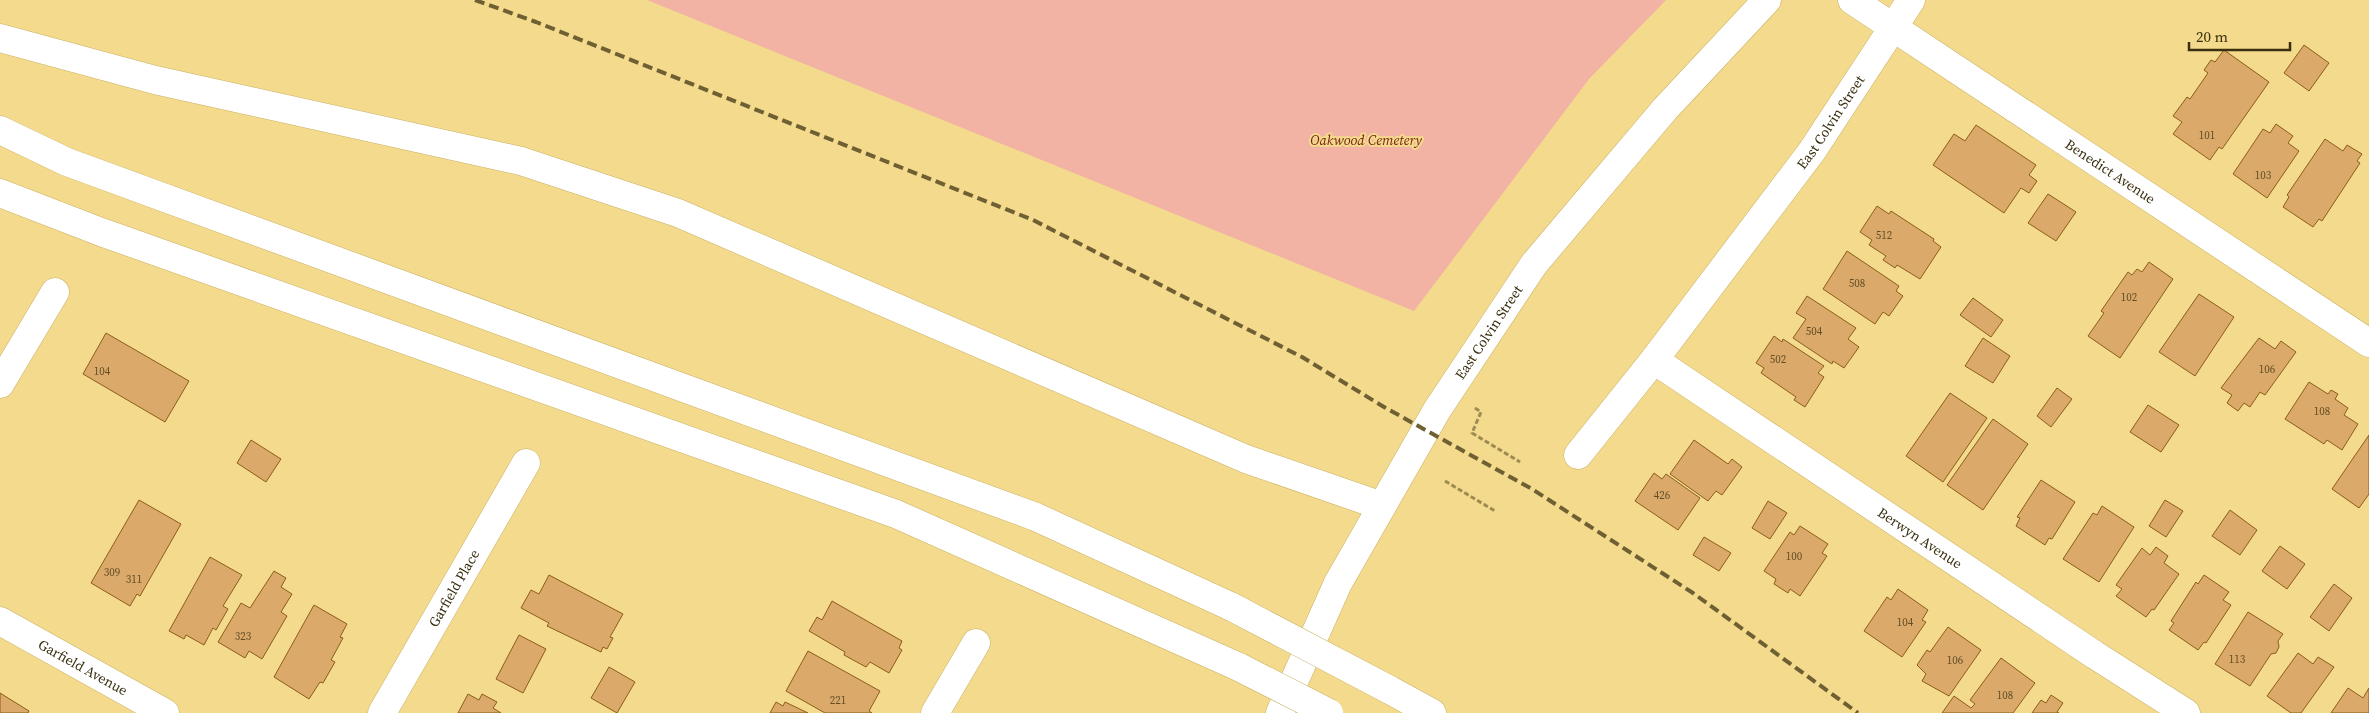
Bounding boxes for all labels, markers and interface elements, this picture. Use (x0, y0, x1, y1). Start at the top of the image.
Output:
scale bar (2189, 20, 2290, 52)
text: 20 m (2196, 26, 2228, 47)
street label: East Colvin Street (1792, 71, 1869, 173)
house number: 101 (2199, 128, 2215, 143)
park label: Oakwood Cemetery (1310, 130, 1422, 150)
street label: Benedict Avenue (2061, 134, 2159, 209)
house number: 103 (2255, 168, 2272, 183)
house number: 512 (1876, 228, 1893, 243)
house number: 508 (1849, 276, 1865, 291)
street label: East Colvin Street (1450, 281, 1527, 383)
house number: 102 (2121, 290, 2138, 305)
house number: 504 (1806, 324, 1823, 339)
house number: 502 (1770, 352, 1787, 367)
house number: 106 (2259, 362, 2276, 377)
house number: 104 (94, 364, 111, 379)
house number: 108 (2314, 404, 2330, 419)
house number: 426 (1654, 488, 1671, 503)
street label: Berwyn Avenue (1874, 502, 1966, 573)
street label: Garfield Place (424, 546, 484, 631)
house number: 100 (1786, 549, 1803, 564)
house number: 309 (104, 565, 120, 580)
house number: 311 (126, 572, 142, 587)
house number: 104 (1897, 615, 1914, 630)
house number: 323 (235, 629, 252, 644)
street label: Garfield Avenue (35, 634, 131, 700)
house number: 113 (2229, 652, 2246, 667)
house number: 106 (1947, 653, 1964, 668)
house number: 108 (1997, 688, 2013, 703)
house number: 221 (830, 693, 846, 708)

